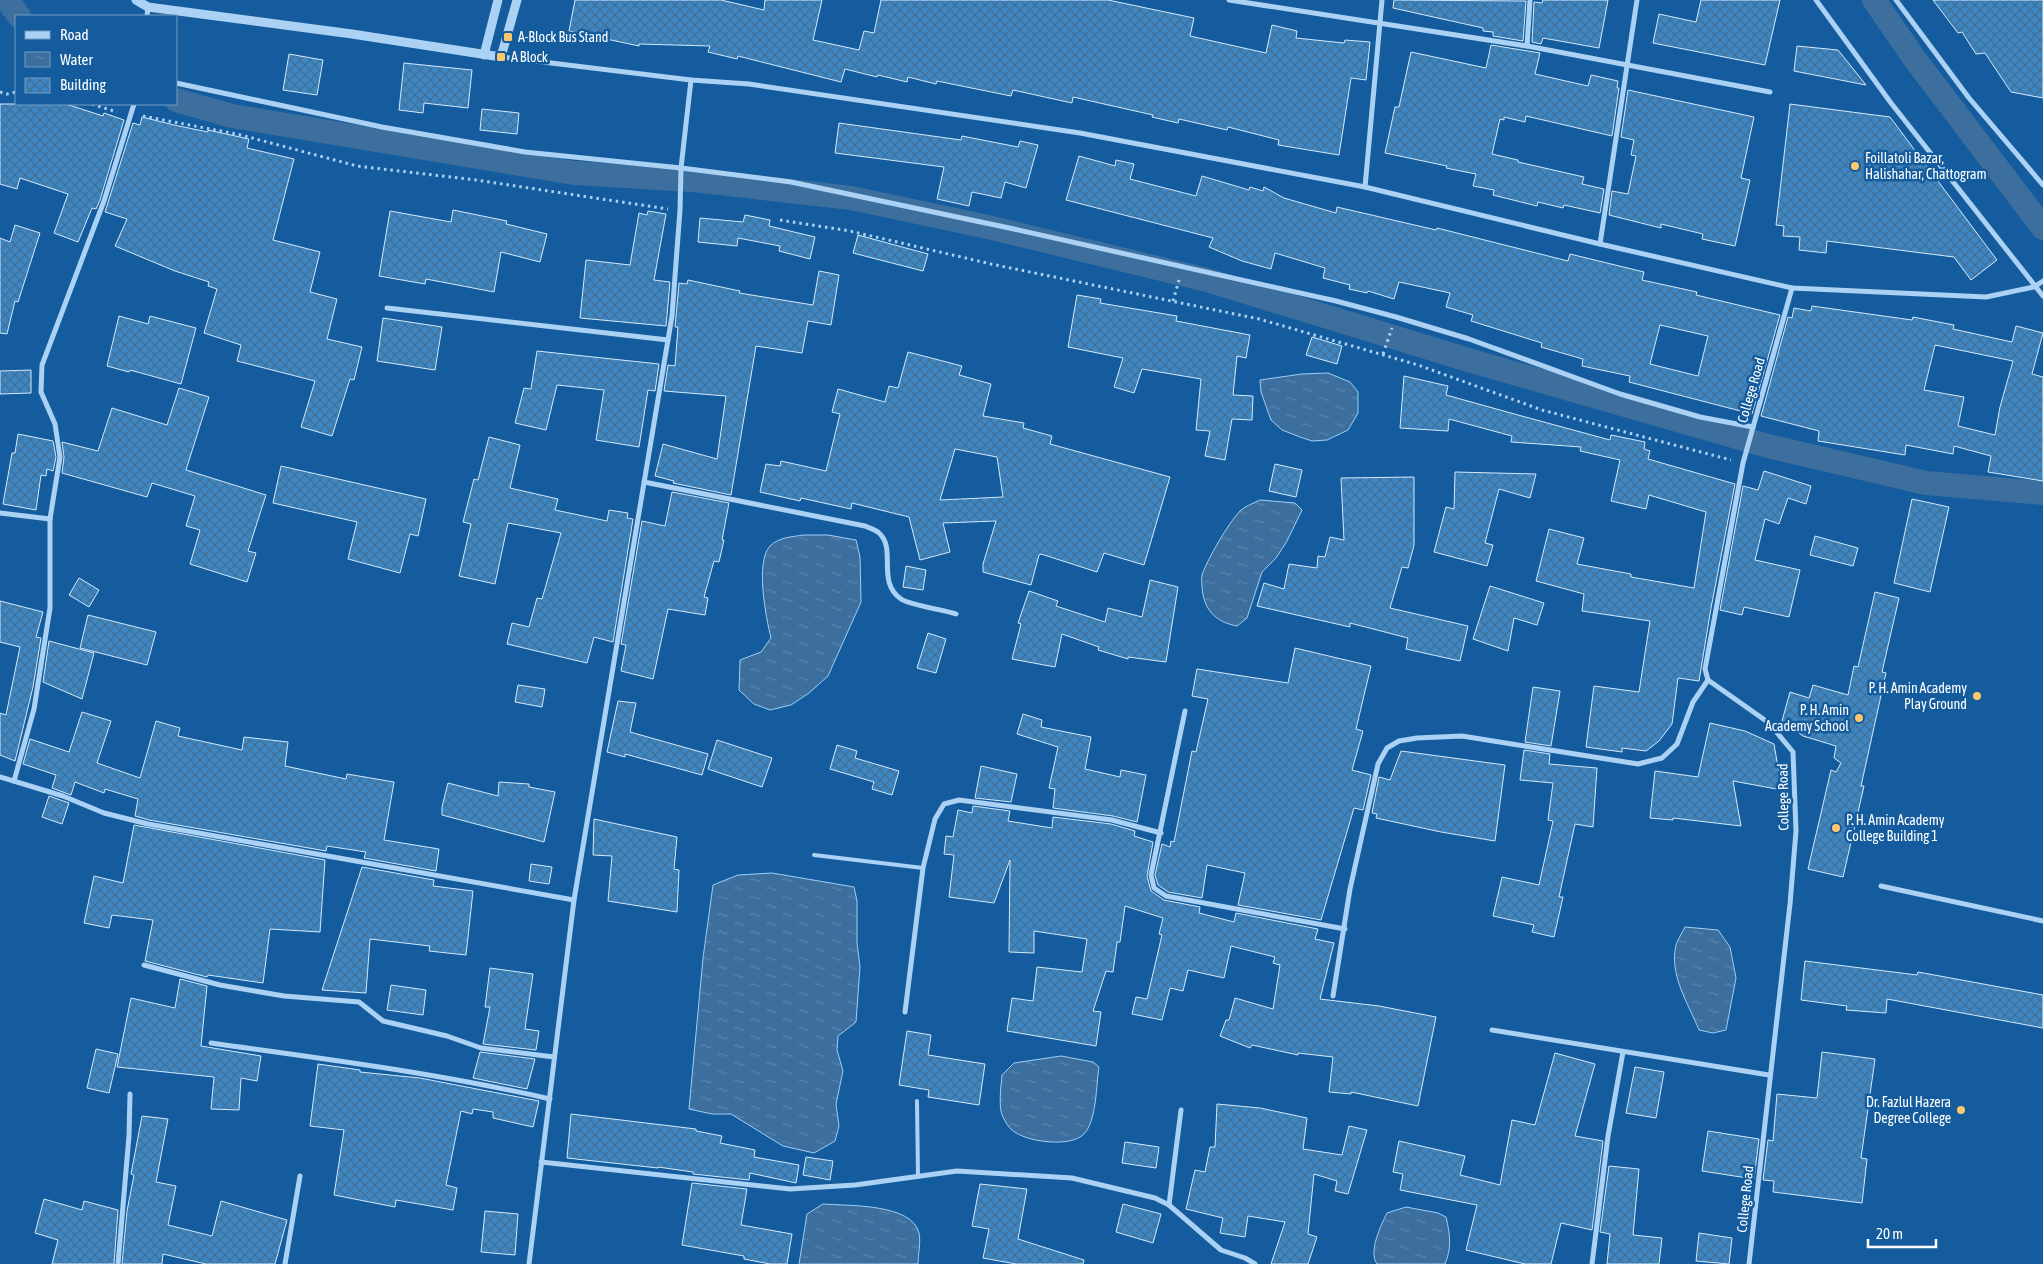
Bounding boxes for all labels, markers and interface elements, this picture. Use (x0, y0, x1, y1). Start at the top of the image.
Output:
legend (15, 15, 178, 105)
text: Road (60, 26, 89, 43)
place label: A-Block Bus Stand (518, 29, 609, 45)
marker: A-Block Bus Stand (502, 31, 514, 43)
place label: A Block (511, 49, 548, 65)
text: Water (60, 51, 93, 68)
marker: A Block (495, 51, 507, 63)
text: Building (60, 76, 106, 93)
place label: Foillatoli Bazar, Halishahar, Chattogram (1865, 150, 1987, 182)
marker: Foillatoli Bazar, Halishahar, Chattogram (1849, 160, 1861, 172)
street label: College Road (1734, 355, 1768, 425)
place label: P. H. Amin Academy Play Ground (1868, 680, 1967, 712)
marker: P. H. Amin Academy Play Ground (1971, 690, 1983, 702)
place label: P. H. Amin Academy School (1765, 702, 1849, 734)
marker: P. H. Amin Academy School (1853, 712, 1865, 724)
street label: College Road (1774, 763, 1792, 831)
place label: P. H. Amin Academy College Building 1 (1846, 812, 1945, 844)
marker: P. H. Amin Academy College Building 1 (1830, 822, 1842, 834)
place label: Dr. Fazlul Hazera Degree College (1866, 1094, 1951, 1126)
marker: Dr. Fazlul Hazera Degree College (1955, 1104, 1967, 1116)
street label: College Road (1734, 1165, 1756, 1233)
scale bar (1868, 1216, 1936, 1248)
text: 20 m (1876, 1225, 1903, 1242)

